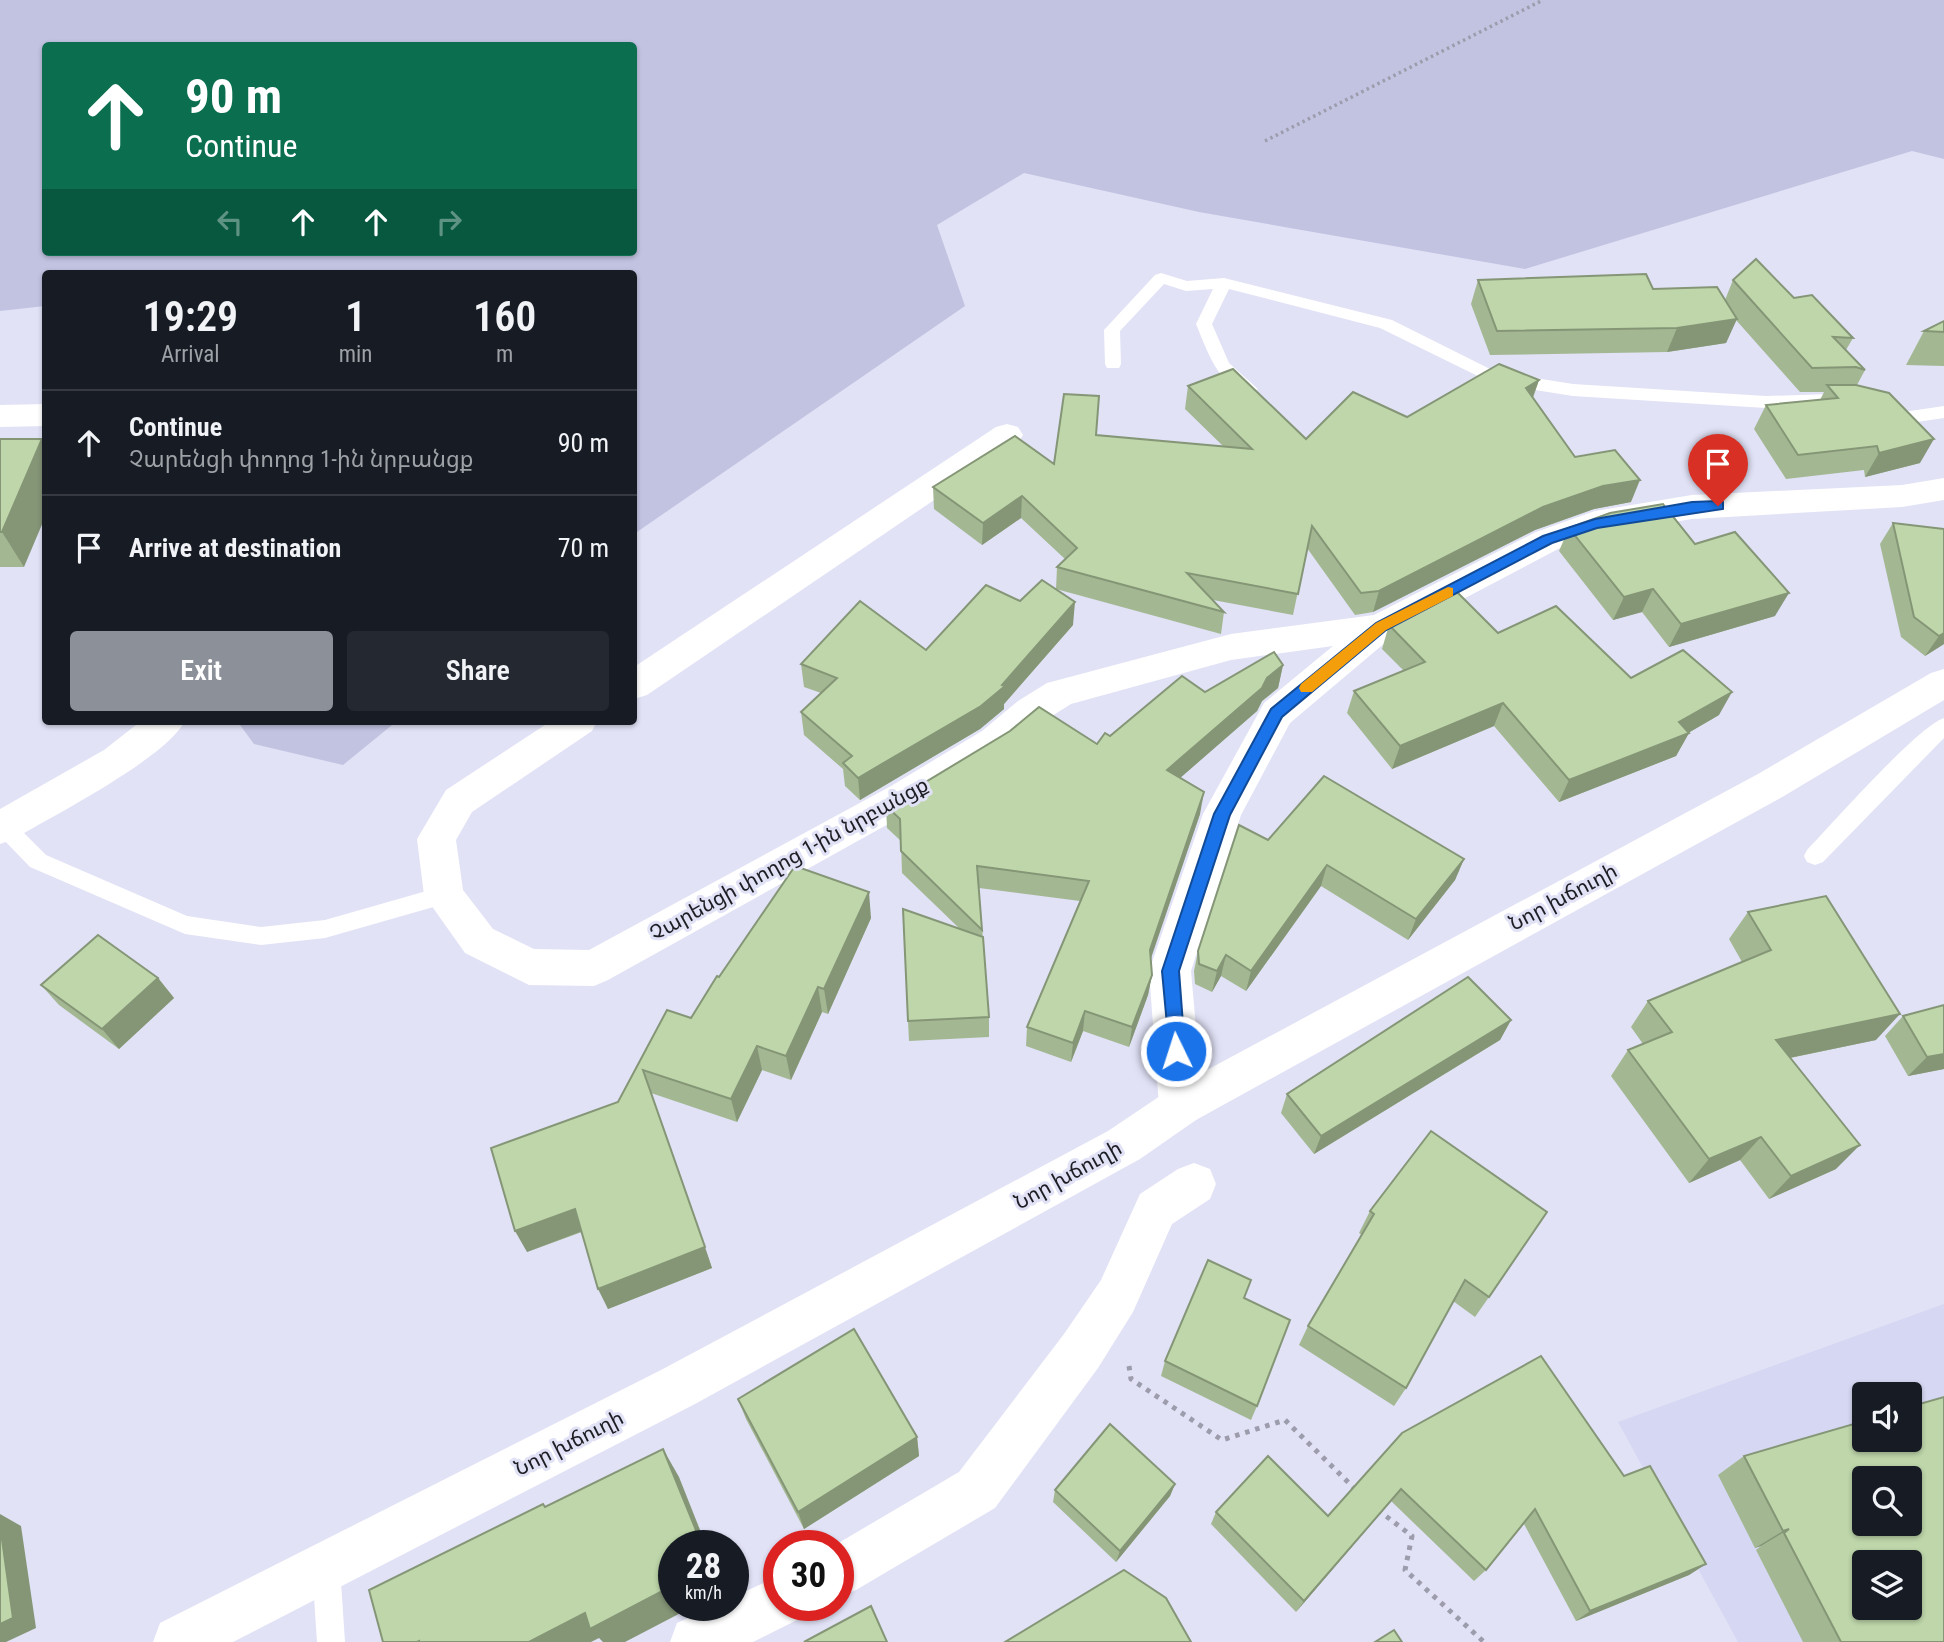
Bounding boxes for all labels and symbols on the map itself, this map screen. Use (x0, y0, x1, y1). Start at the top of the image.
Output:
pin (1688, 434, 1748, 506)
street label: Չարենցի փողոց 1-ին նրբանցք (646, 772, 932, 946)
street label: Նոր խճուղի (1505, 858, 1621, 936)
position arrow (1139, 1014, 1213, 1088)
street label: Նոր խճուղի (1010, 1136, 1126, 1214)
street label: Նոր խճուղի (510, 1405, 628, 1481)
speed limit sign: 30 (763, 1530, 854, 1621)

